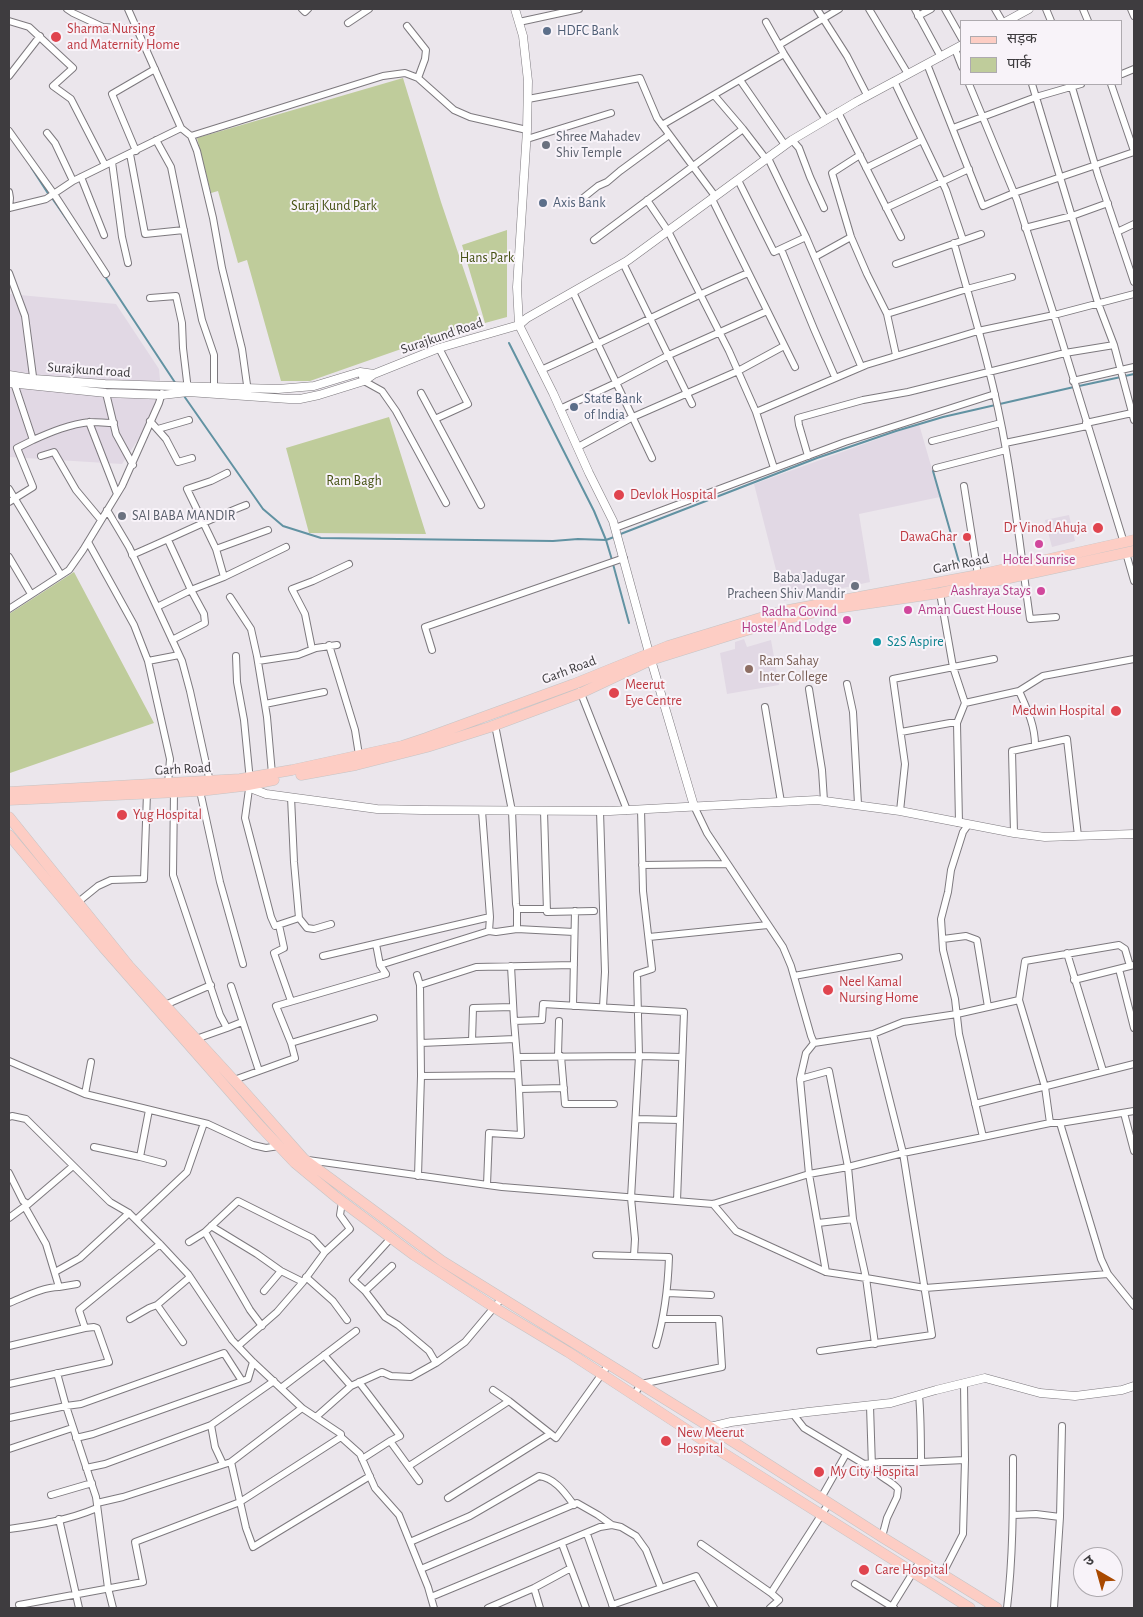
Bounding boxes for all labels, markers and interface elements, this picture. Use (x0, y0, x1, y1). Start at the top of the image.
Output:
legend (960, 20, 1123, 85)
place label: Sharma Nursing and Maternity Home (67, 21, 180, 54)
place label: HDFC Bank (557, 23, 619, 39)
marker: HDFC Bank (541, 25, 553, 37)
marker: Sharma Nursing and Maternity Home (49, 30, 63, 44)
text: सड़क (1007, 31, 1037, 46)
text: पार्क (1007, 56, 1031, 71)
place label: Shree Mahadev Shiv Temple (556, 129, 640, 162)
marker: Shree Mahadev Shiv Temple (540, 139, 552, 151)
place label: Axis Bank (553, 195, 606, 211)
marker: Axis Bank (537, 197, 549, 209)
park label: Suraj Kund Park (291, 198, 377, 214)
park label: Hans Park (460, 250, 514, 266)
street label: Surajkund Road (399, 314, 485, 358)
street label: Surajkund road (47, 359, 131, 381)
place label: State Bank of India (584, 391, 642, 424)
marker: State Bank of India (568, 401, 580, 413)
park label: Ram Bagh (326, 473, 382, 489)
place label: Devlok Hospital (630, 487, 717, 503)
marker: Devlok Hospital (612, 488, 626, 502)
place label: SAI BABA MANDIR (132, 508, 236, 524)
marker: SAI BABA MANDIR (116, 510, 128, 522)
place label: Dr Vinod Ahuja (1003, 520, 1087, 536)
marker: Dr Vinod Ahuja (1091, 521, 1105, 535)
place label: DawaGhar (900, 529, 957, 545)
marker: DawaGhar (961, 531, 973, 543)
marker: Hotel Sunrise (1033, 538, 1045, 550)
street label: Garh Road (932, 550, 990, 578)
place label: Hotel Sunrise (1003, 552, 1075, 568)
place label: Baba Jadugar Pracheen Shiv Mandir (727, 570, 845, 602)
marker: Baba Jadugar Pracheen Shiv Mandir (849, 580, 861, 592)
place label: Aashraya Stays (950, 583, 1031, 599)
marker: Aashraya Stays (1035, 585, 1047, 597)
place label: Aman Guest House (918, 602, 1022, 618)
place label: Radha Govind Hostel And Lodge (741, 604, 837, 636)
marker: Aman Guest House (902, 604, 914, 616)
marker: Radha Govind Hostel And Lodge (841, 614, 853, 626)
place label: S2S Aspire (887, 634, 944, 650)
marker: S2S Aspire (871, 636, 883, 648)
street label: Garh Road (540, 652, 598, 688)
place label: Ram Sahay Inter College (759, 653, 828, 686)
marker: Ram Sahay Inter College (743, 663, 755, 675)
place label: Meerut Eye Centre (625, 677, 682, 710)
marker: Meerut Eye Centre (607, 686, 621, 700)
place label: Medwin Hospital (1012, 703, 1105, 719)
marker: Medwin Hospital (1109, 704, 1123, 718)
street label: Garh Road (154, 759, 212, 779)
place label: Yug Hospital (133, 807, 202, 823)
marker: Yug Hospital (115, 808, 129, 822)
place label: Neel Kamal Nursing Home (839, 974, 919, 1006)
marker: Neel Kamal Nursing Home (821, 983, 835, 997)
place label: New Meerut Hospital (677, 1425, 744, 1458)
marker: New Meerut Hospital (659, 1434, 673, 1448)
place label: My City Hospital (830, 1464, 919, 1480)
marker: My City Hospital (812, 1465, 826, 1479)
north arrow (1073, 1547, 1123, 1597)
text: उ (1082, 1553, 1097, 1569)
place label: Care Hospital (875, 1562, 948, 1578)
marker: Care Hospital (857, 1563, 871, 1577)

